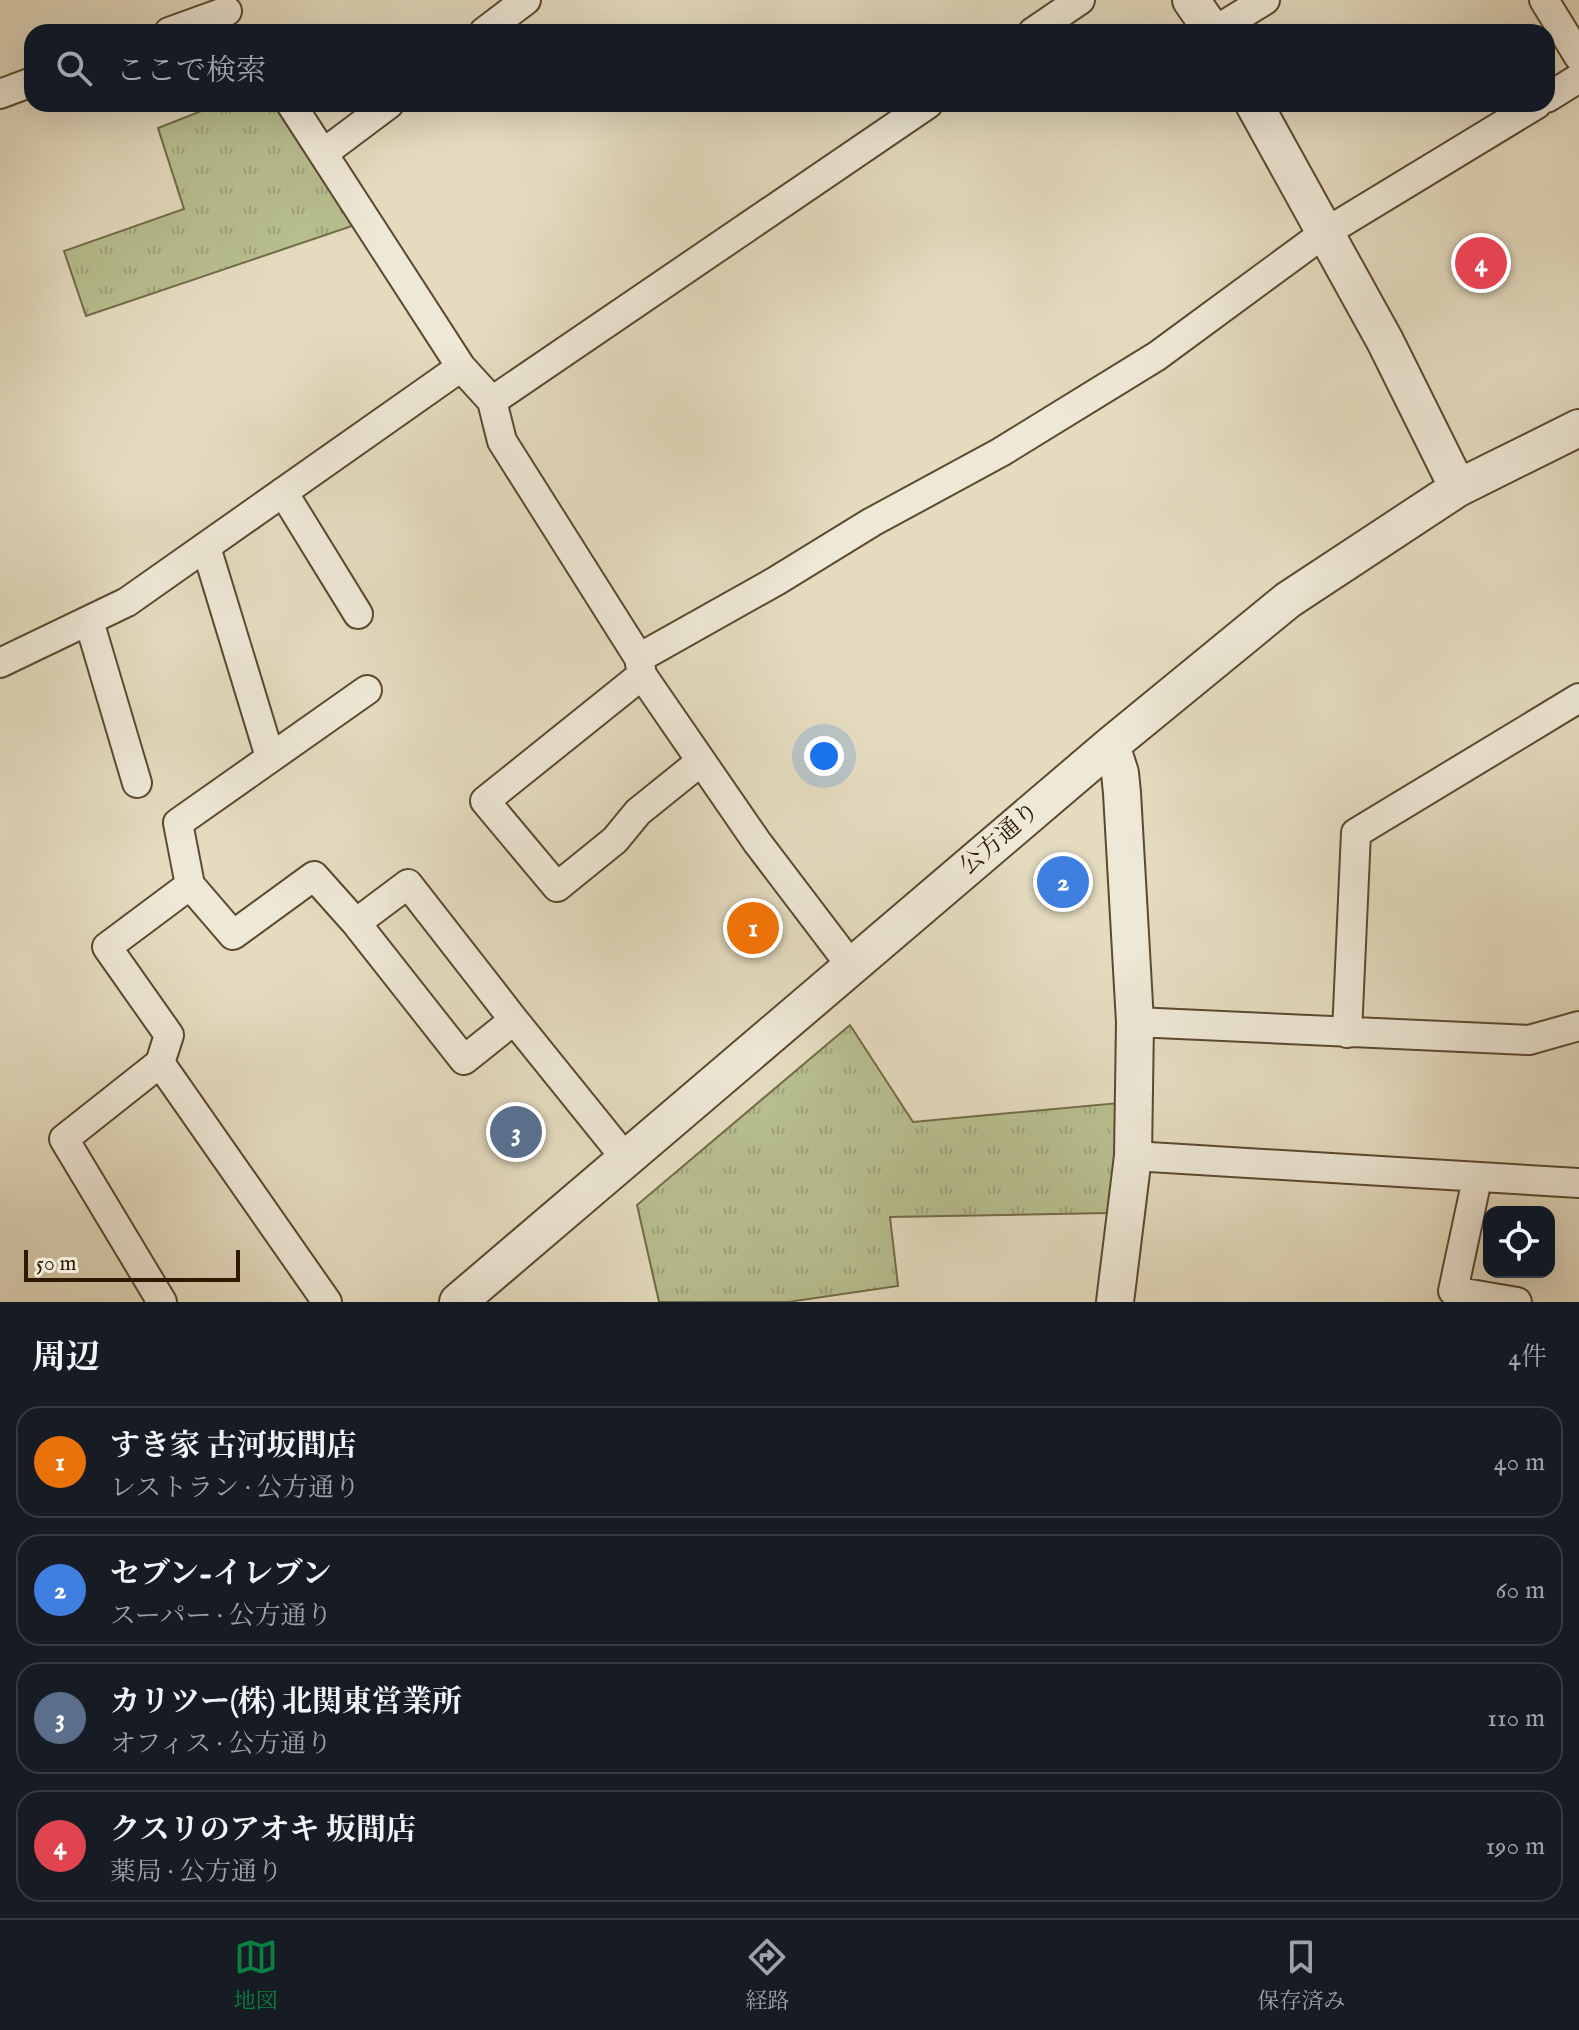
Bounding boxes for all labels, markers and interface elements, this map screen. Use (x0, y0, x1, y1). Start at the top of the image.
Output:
search box (24, 24, 1555, 112)
icon: search (52, 46, 96, 90)
text: ここで検索 (116, 53, 266, 91)
pin: 4 (1455, 233, 1507, 293)
your location (804, 736, 844, 776)
street label: 公方通り (954, 796, 1046, 882)
pin: 2 (1037, 852, 1089, 912)
pin: 1 (727, 898, 779, 958)
pin: 3 (490, 1102, 542, 1162)
map controls (1483, 1206, 1555, 1278)
button: locate (1483, 1206, 1555, 1278)
scale bar (24, 1246, 240, 1282)
text: 50 m (36, 1250, 77, 1278)
text: 周辺 (32, 1337, 100, 1380)
text: 4件 (1508, 1341, 1547, 1374)
text: すき家 古河坂間店 (110, 1428, 357, 1466)
text: 1 (55, 1446, 65, 1479)
text: 40 m (1494, 1446, 1545, 1479)
text: レストラン · 公方通り (110, 1472, 360, 1505)
text: セブン-イレブン (110, 1556, 332, 1594)
text: 2 (54, 1574, 66, 1607)
text: 60 m (1496, 1574, 1545, 1607)
text: スーパー · 公方通り (110, 1600, 333, 1633)
text: カリツー(株) 北関東営業所 (110, 1684, 462, 1722)
text: 3 (55, 1702, 65, 1735)
text: 110 m (1487, 1702, 1545, 1735)
text: オフィス · 公方通り (110, 1728, 332, 1761)
text: クスリのアオキ 坂間店 (110, 1812, 416, 1850)
text: 4 (54, 1830, 66, 1863)
text: 190 m (1485, 1830, 1545, 1863)
text: 薬局 · 公方通り (110, 1856, 283, 1889)
tab: 地図 (234, 1935, 278, 2016)
tab: 経路 (745, 1935, 789, 2016)
tab: 保存済み (1257, 1935, 1345, 2016)

